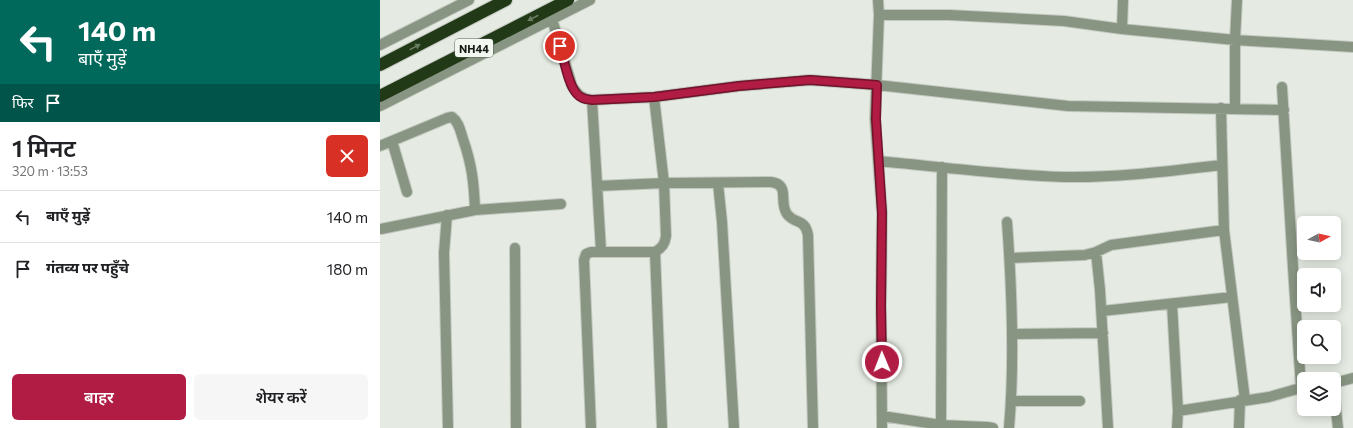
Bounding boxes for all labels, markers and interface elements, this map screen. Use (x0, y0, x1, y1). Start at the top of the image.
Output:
text: 140 m (78, 13, 156, 47)
one-way arrow (527, 15, 539, 21)
icon: left (12, 16, 64, 68)
pin (543, 29, 577, 63)
icon: arrive (549, 35, 571, 57)
road number: NH44 (455, 39, 493, 57)
one-way arrow (409, 44, 420, 50)
text: बाएँ मुड़ें (78, 47, 127, 69)
icon: arrive (42, 92, 64, 114)
text: फिर (12, 93, 34, 111)
text: 1 मिनट (12, 133, 76, 162)
button: close (326, 135, 368, 177)
text: 320 m · 13:53 (12, 163, 88, 179)
icon: left (12, 206, 34, 228)
text: बाएँ मुड़ें (46, 206, 90, 224)
text: 140 m (327, 208, 368, 226)
north arrow (1297, 216, 1341, 260)
map controls (1297, 216, 1341, 416)
icon: arrive (12, 258, 34, 280)
text: गंतव्य पर पहुँचे (46, 258, 129, 276)
text: 180 m (327, 260, 368, 278)
button: sound (1297, 268, 1341, 312)
button: search (1297, 320, 1341, 364)
position arrow (861, 341, 903, 383)
button: layers (1297, 372, 1341, 416)
button: बाहर (12, 374, 186, 420)
button: शेयर करें (194, 374, 368, 420)

